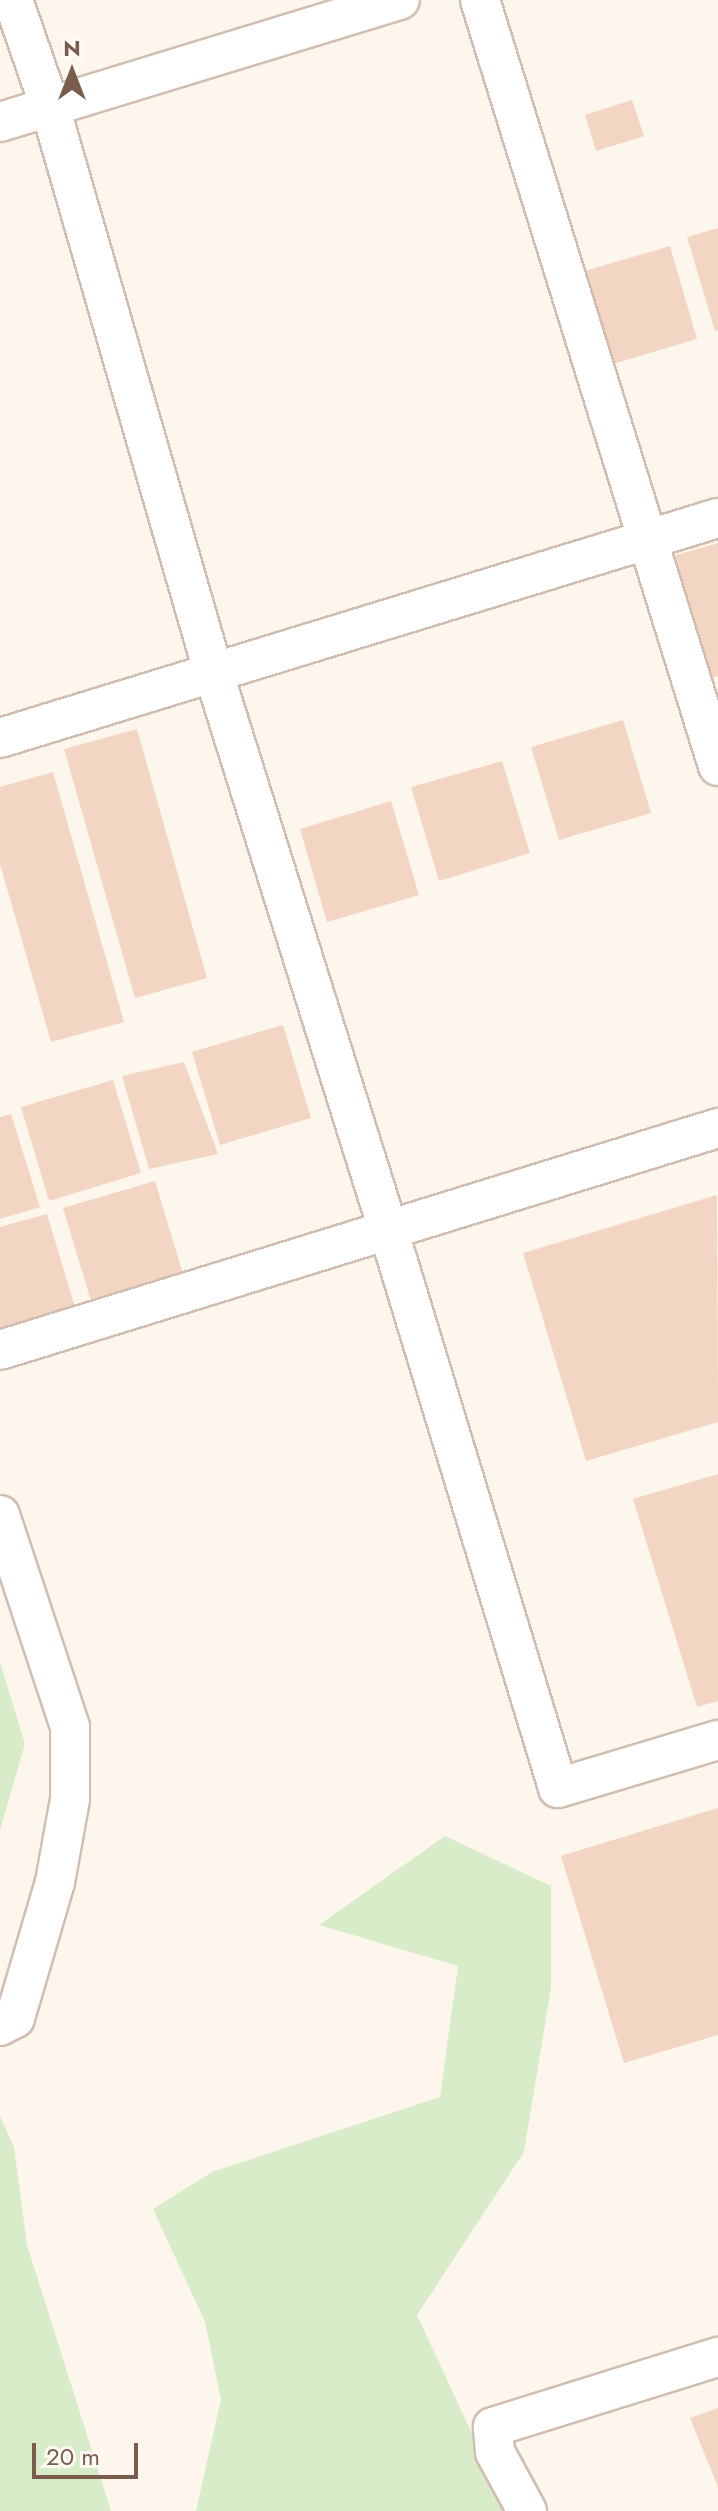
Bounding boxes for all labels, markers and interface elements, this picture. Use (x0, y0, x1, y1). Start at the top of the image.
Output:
north arrow (32, 32, 112, 112)
text: N (63, 32, 81, 64)
scale bar (36, 2427, 142, 2477)
text: 20 m (46, 2439, 100, 2474)

